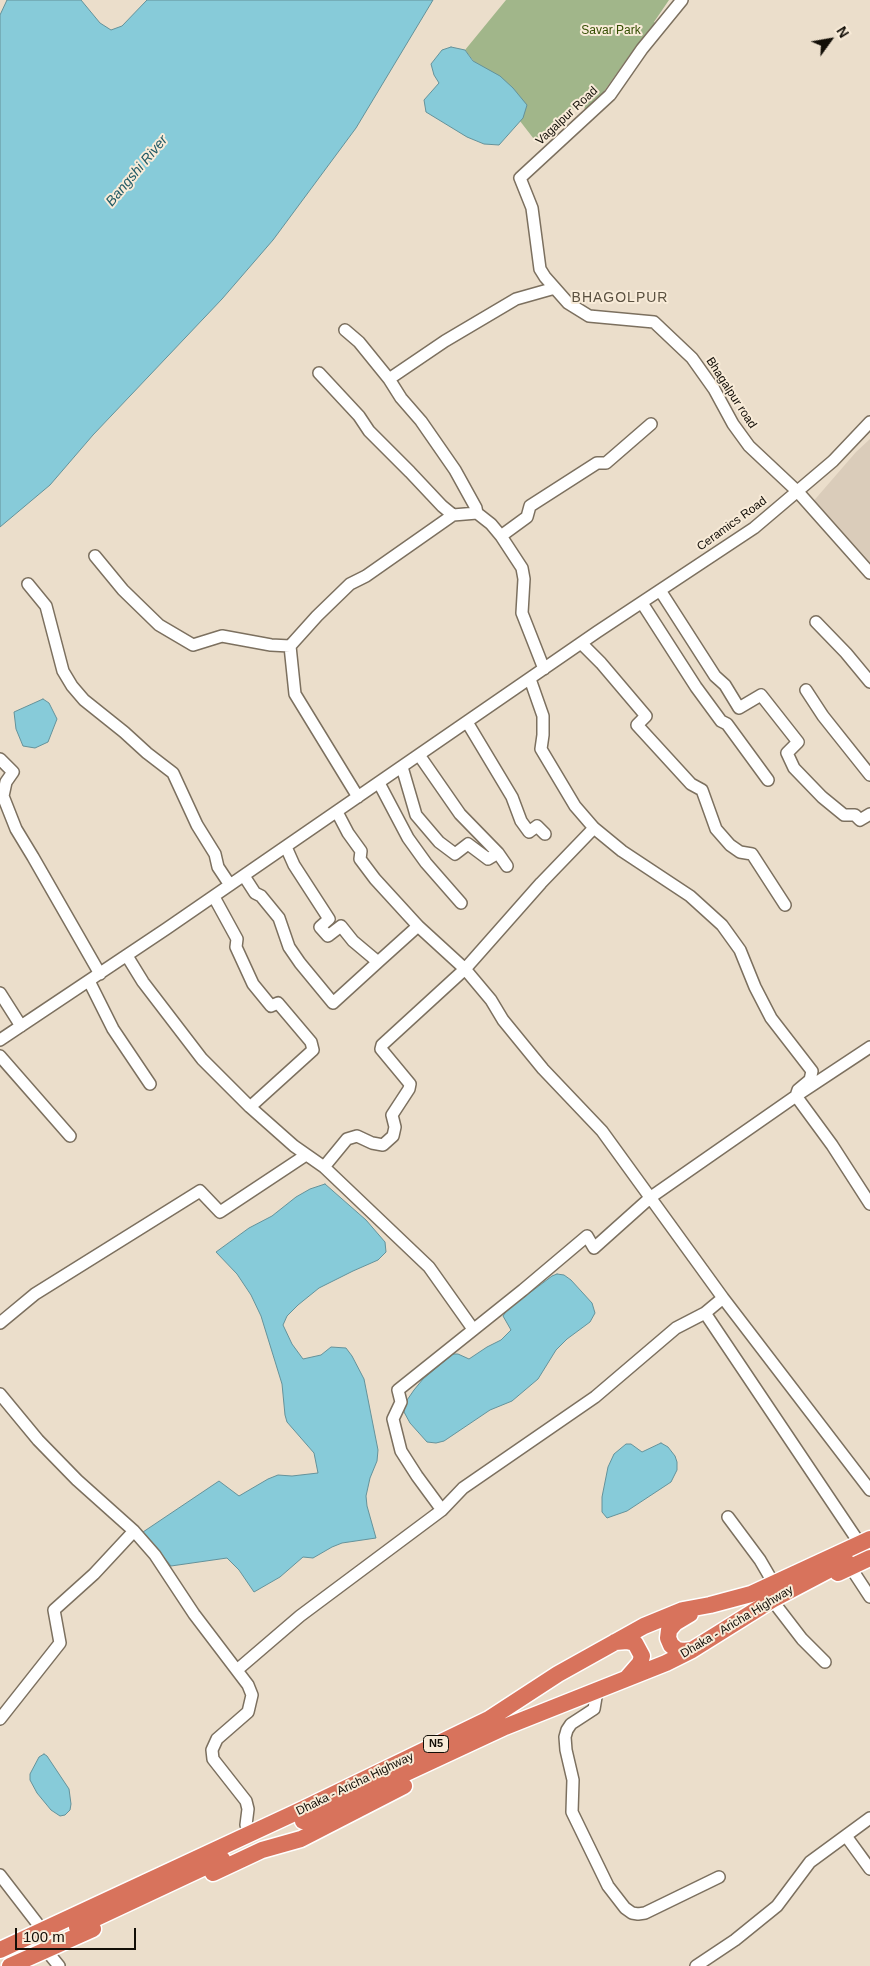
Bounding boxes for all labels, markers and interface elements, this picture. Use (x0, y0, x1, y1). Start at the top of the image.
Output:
north arrow (805, 15, 855, 65)
park label: Savar Park (581, 24, 641, 38)
text: N (833, 24, 852, 41)
street label: Vagalpur Road (533, 84, 601, 148)
water label: Bangshi River (103, 132, 171, 210)
district label: BHAGOLPUR (570, 290, 670, 306)
street label: Bhagalpur road (703, 355, 759, 431)
street label: Ceramics Road (694, 494, 770, 554)
street label: Dhaka - Aricha Highway (678, 1583, 796, 1661)
road number: N5 (424, 1736, 448, 1752)
street label: Dhaka - Aricha Highway (294, 1749, 416, 1819)
scale bar (18, 1918, 139, 1950)
text: 100 m (23, 1928, 65, 1945)

